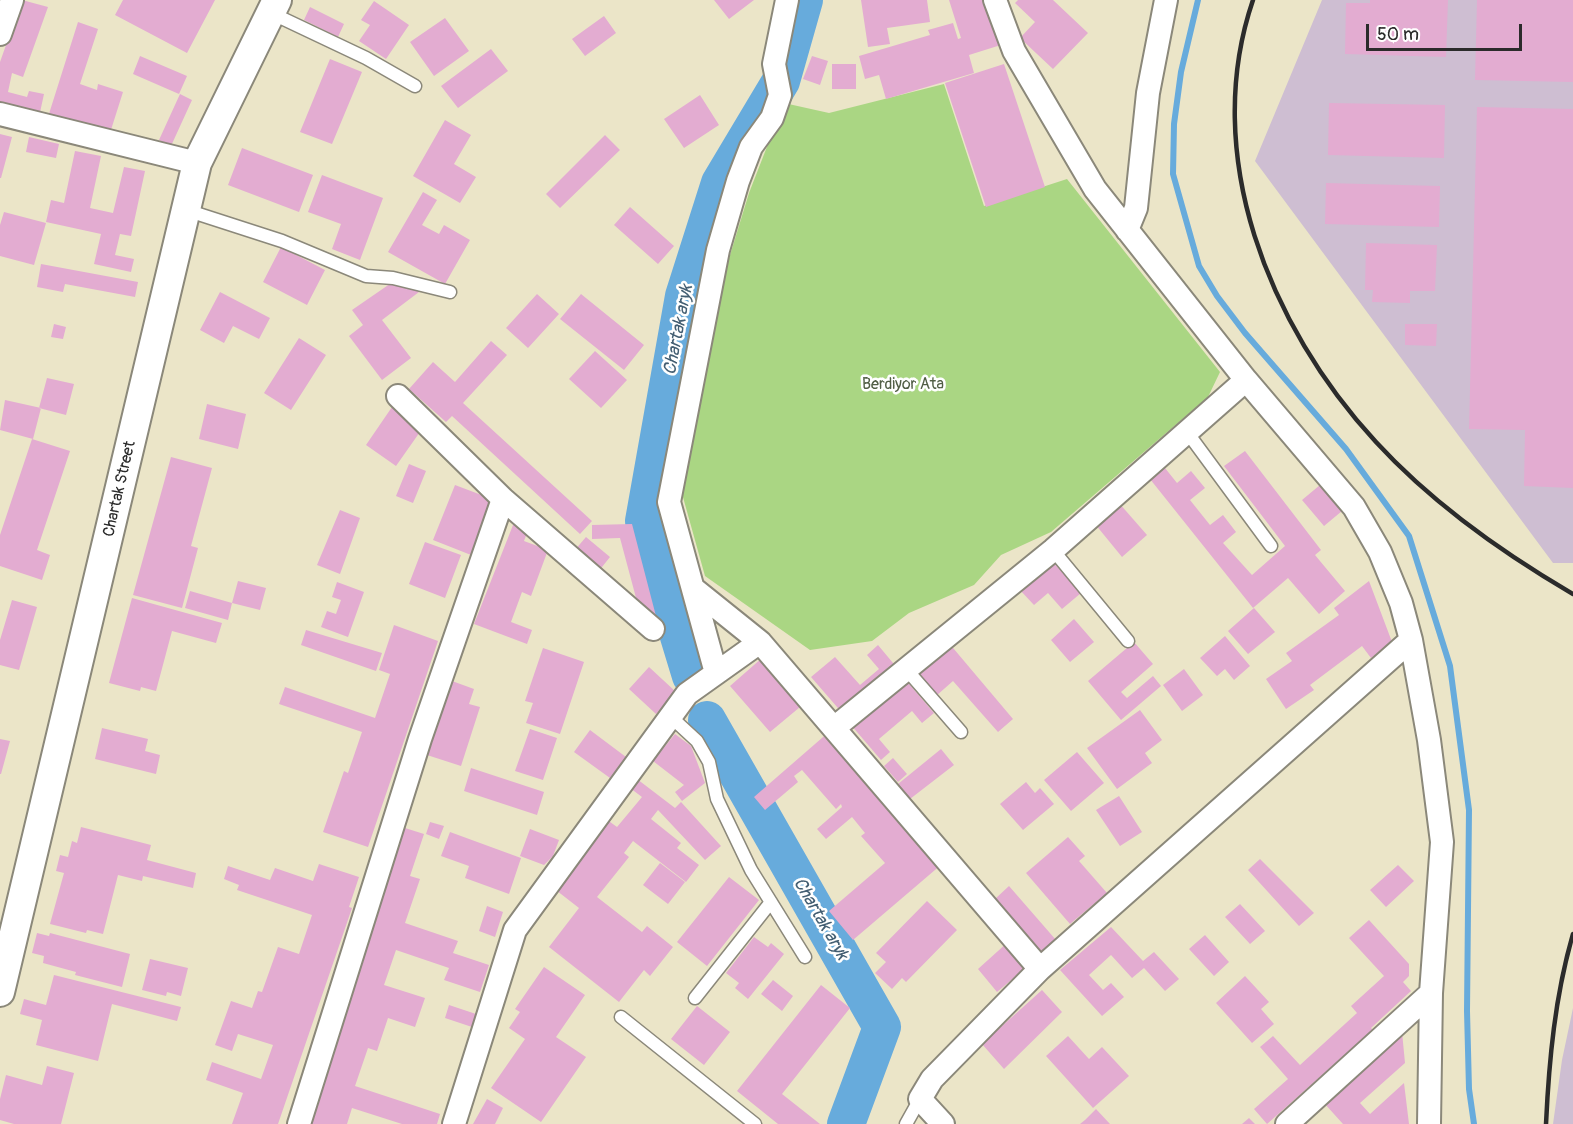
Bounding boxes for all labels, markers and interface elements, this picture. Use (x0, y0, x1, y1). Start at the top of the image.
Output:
scale bar (1369, 12, 1525, 50)
text: 50 m (1377, 23, 1419, 46)
water label: Chartak aryk (660, 283, 698, 377)
park label: Berdiyor Ata (862, 375, 944, 395)
street label: Chartak Street (100, 439, 140, 539)
water label: Chartak aryk (788, 874, 852, 964)

